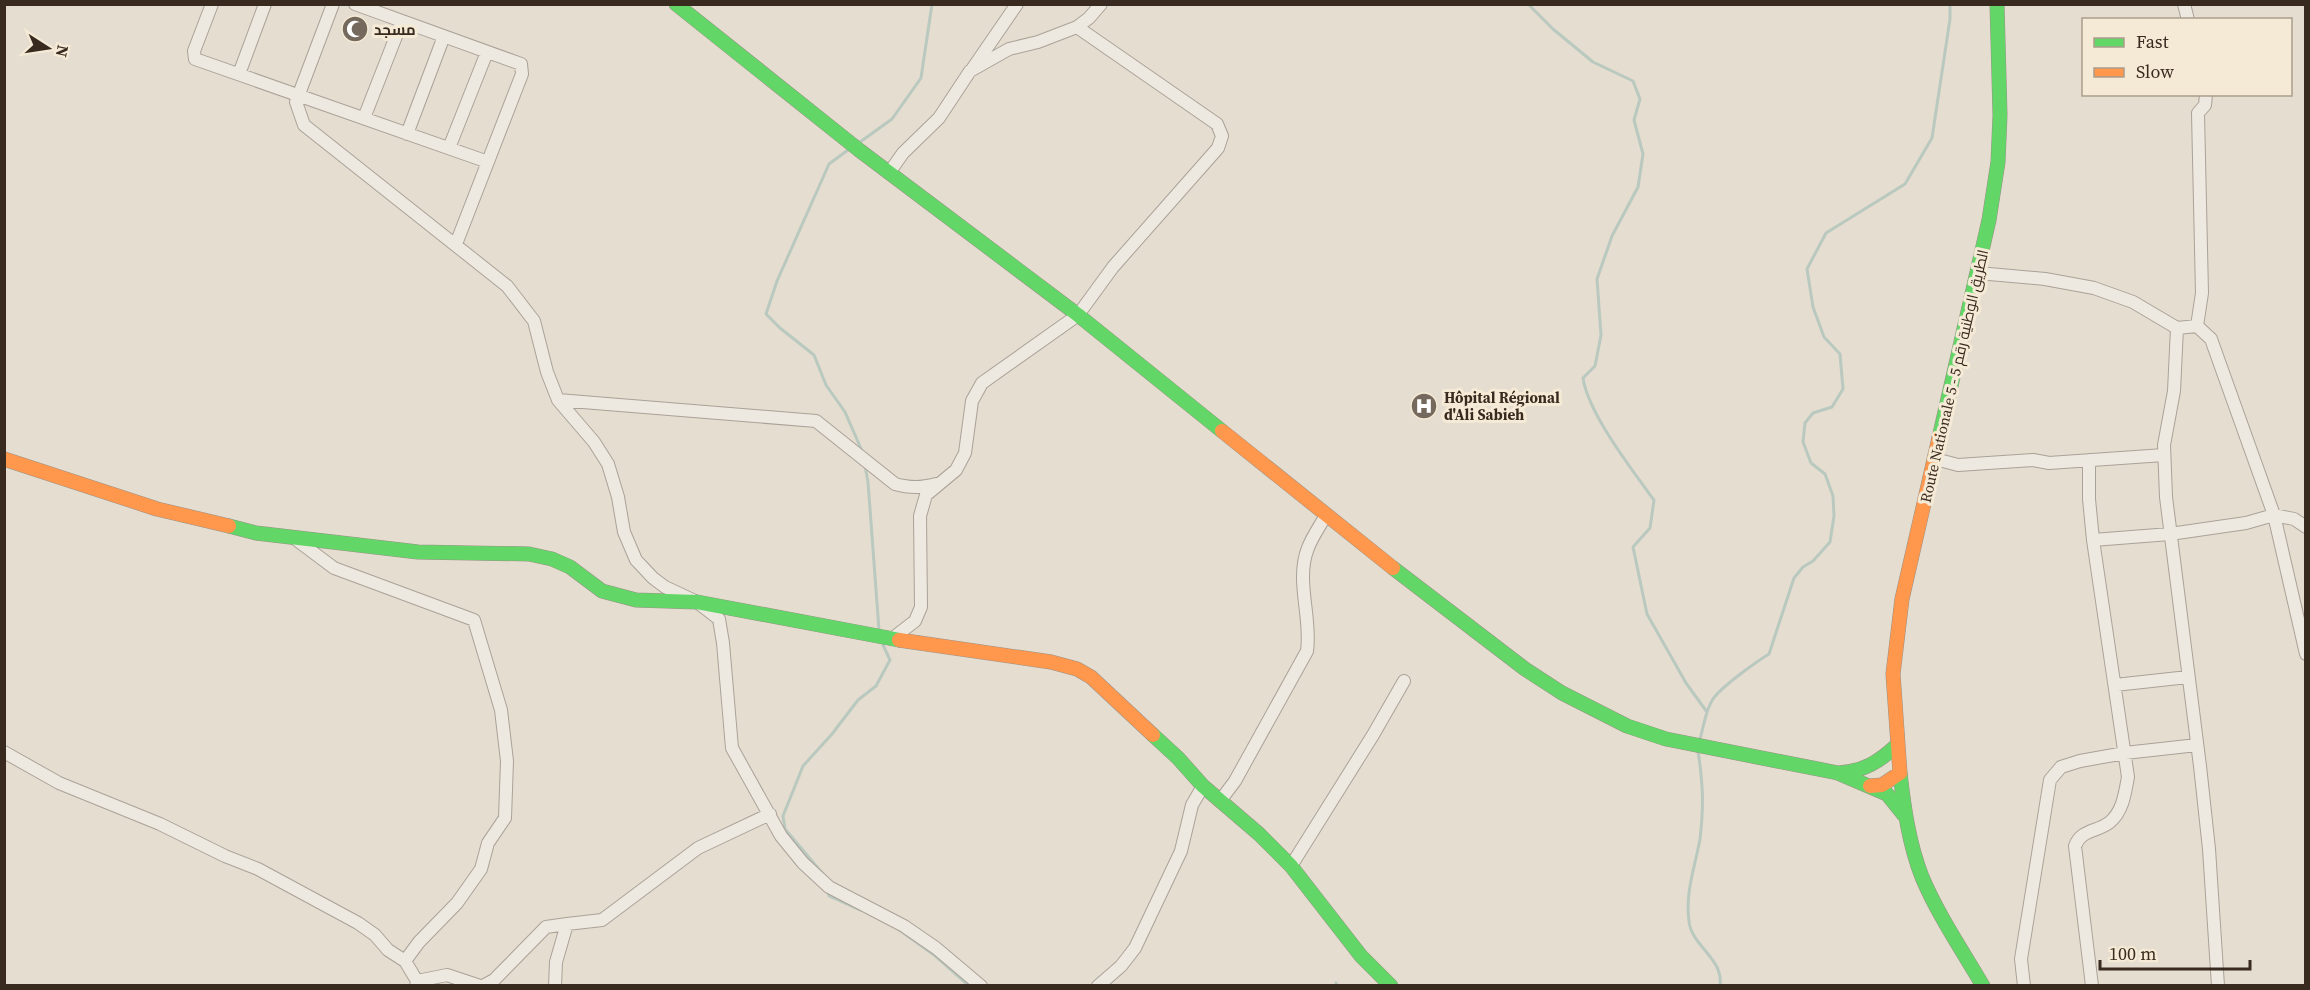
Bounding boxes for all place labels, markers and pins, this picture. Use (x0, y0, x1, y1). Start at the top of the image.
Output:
mosque icon: مسجد (340, 14, 370, 44)
place label: مسجد (374, 19, 416, 40)
place label: Hôpital Régional d'Ali Sabieh (1444, 387, 1560, 425)
hospital icon: Hôpital Régional d'Ali Sabieh (1409, 391, 1439, 421)

